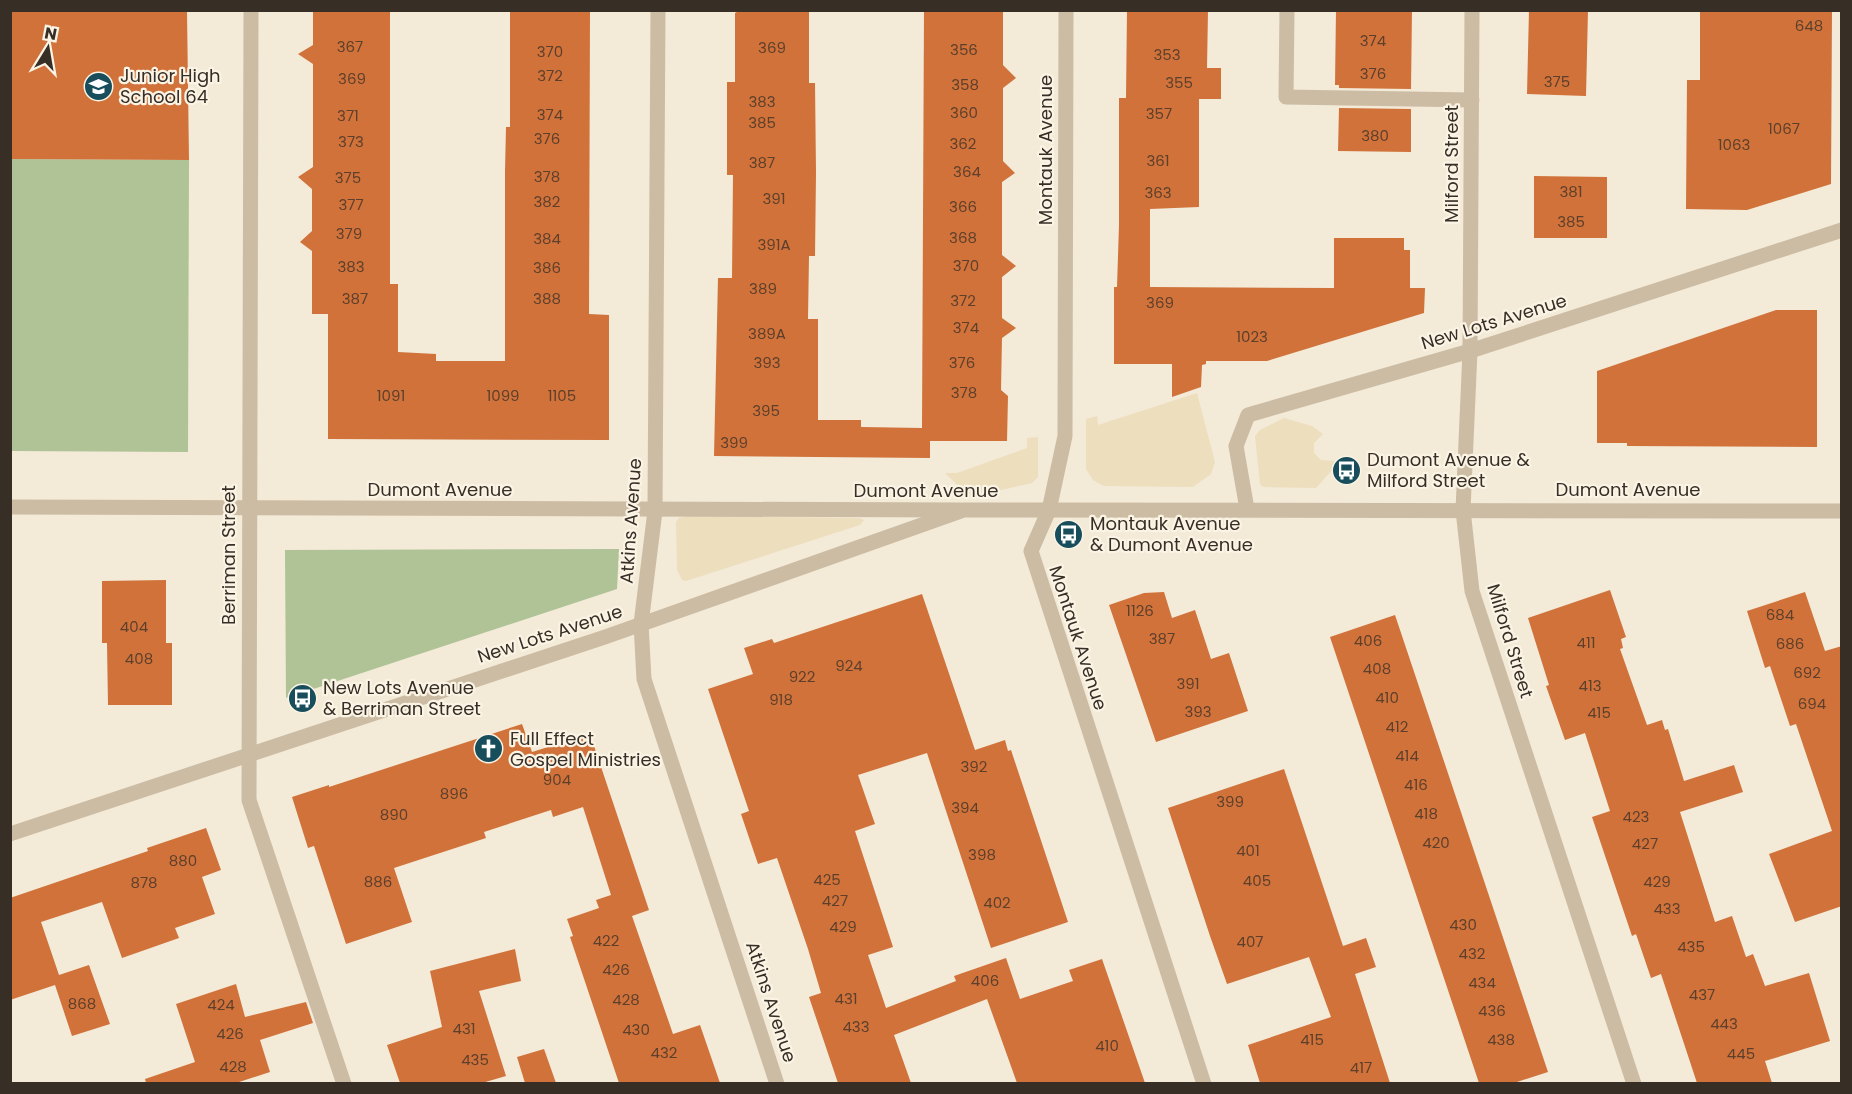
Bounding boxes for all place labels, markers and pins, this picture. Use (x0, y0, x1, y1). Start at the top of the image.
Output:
place label: Junior High School 64 (120, 63, 221, 109)
school or university icon: Junior High School 64 (83, 70, 115, 102)
place label: Dumont Avenue & Milford Street (1367, 447, 1531, 493)
bus stop icon: Dumont Avenue & Milford Street (1330, 454, 1362, 486)
place label: Montauk Avenue & Dumont Avenue (1090, 511, 1253, 557)
bus stop icon: Montauk Avenue & Dumont Avenue (1053, 518, 1085, 550)
place label: New Lots Avenue & Berriman Street (323, 675, 481, 721)
bus stop icon: New Lots Avenue & Berriman Street (286, 682, 318, 714)
place label: Full Effect Gospel Ministries (510, 726, 661, 772)
church icon: Full Effect Gospel Ministries (473, 733, 505, 765)

